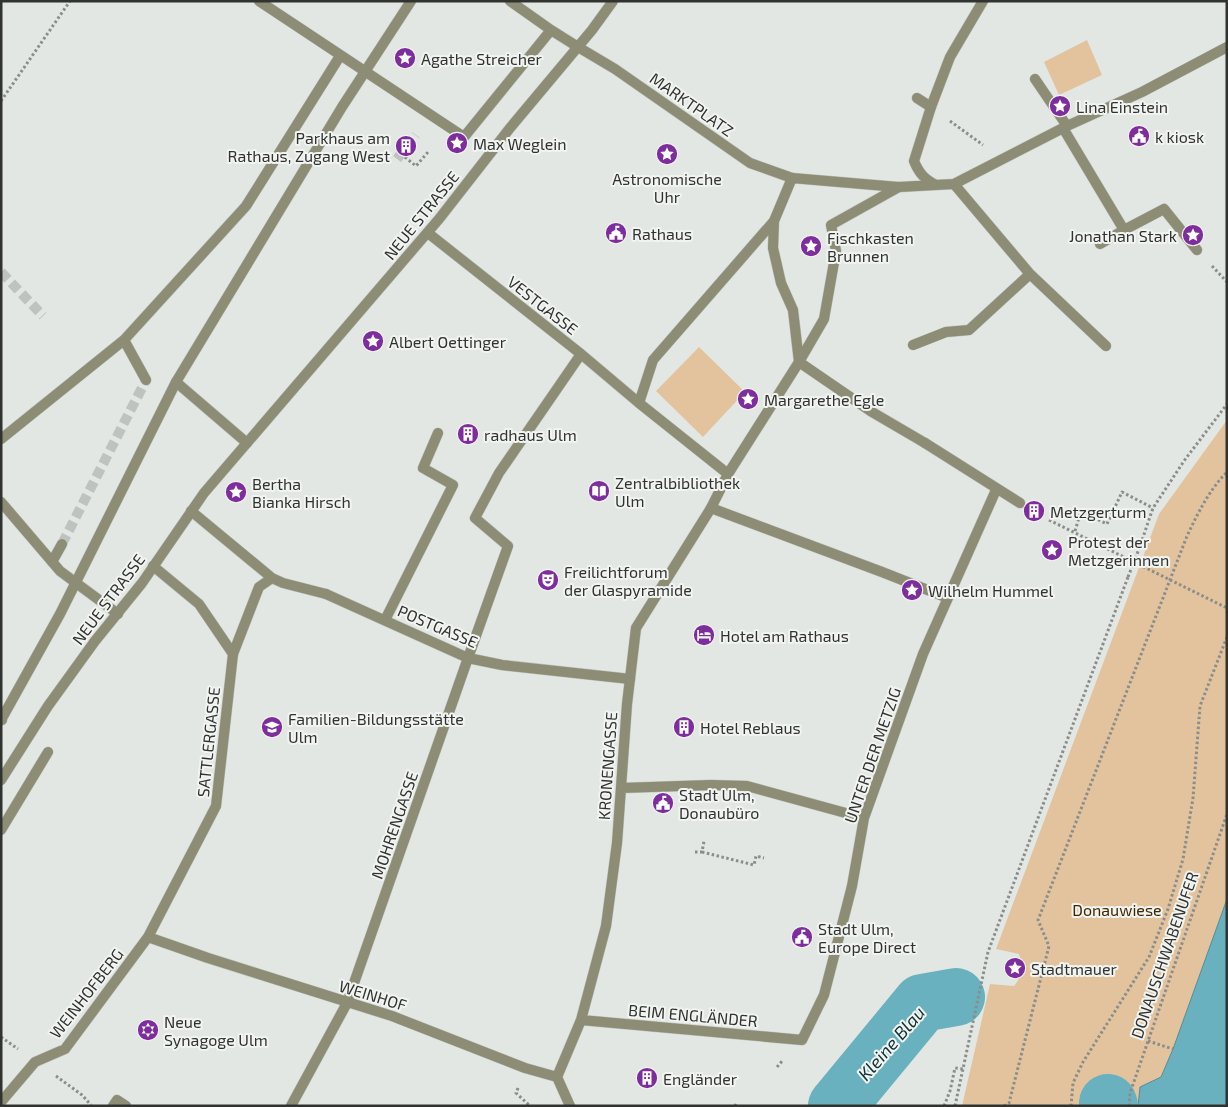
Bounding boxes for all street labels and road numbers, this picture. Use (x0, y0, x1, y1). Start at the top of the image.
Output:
street label: MARKTPLATZ (647, 68, 737, 140)
street label: NEUE STRASSE (379, 167, 463, 263)
street label: VESTGASSE (504, 272, 582, 338)
street label: NEUE STRASSE (68, 550, 148, 648)
street label: POSTGASSE (395, 601, 481, 651)
street label: UNTER DER METZIG (840, 685, 904, 825)
street label: SATTLERGASSE (193, 686, 223, 798)
street label: KRONENGASSE (594, 711, 620, 821)
street label: MOHRENGASSE (367, 769, 421, 881)
street label: DONAUSCHWABENUFER (1127, 869, 1202, 1041)
street label: WEINHOFBERG (45, 944, 127, 1042)
street label: WEINHOF (337, 976, 409, 1014)
street label: BEIM ENGLÄNDER (627, 1000, 759, 1030)

